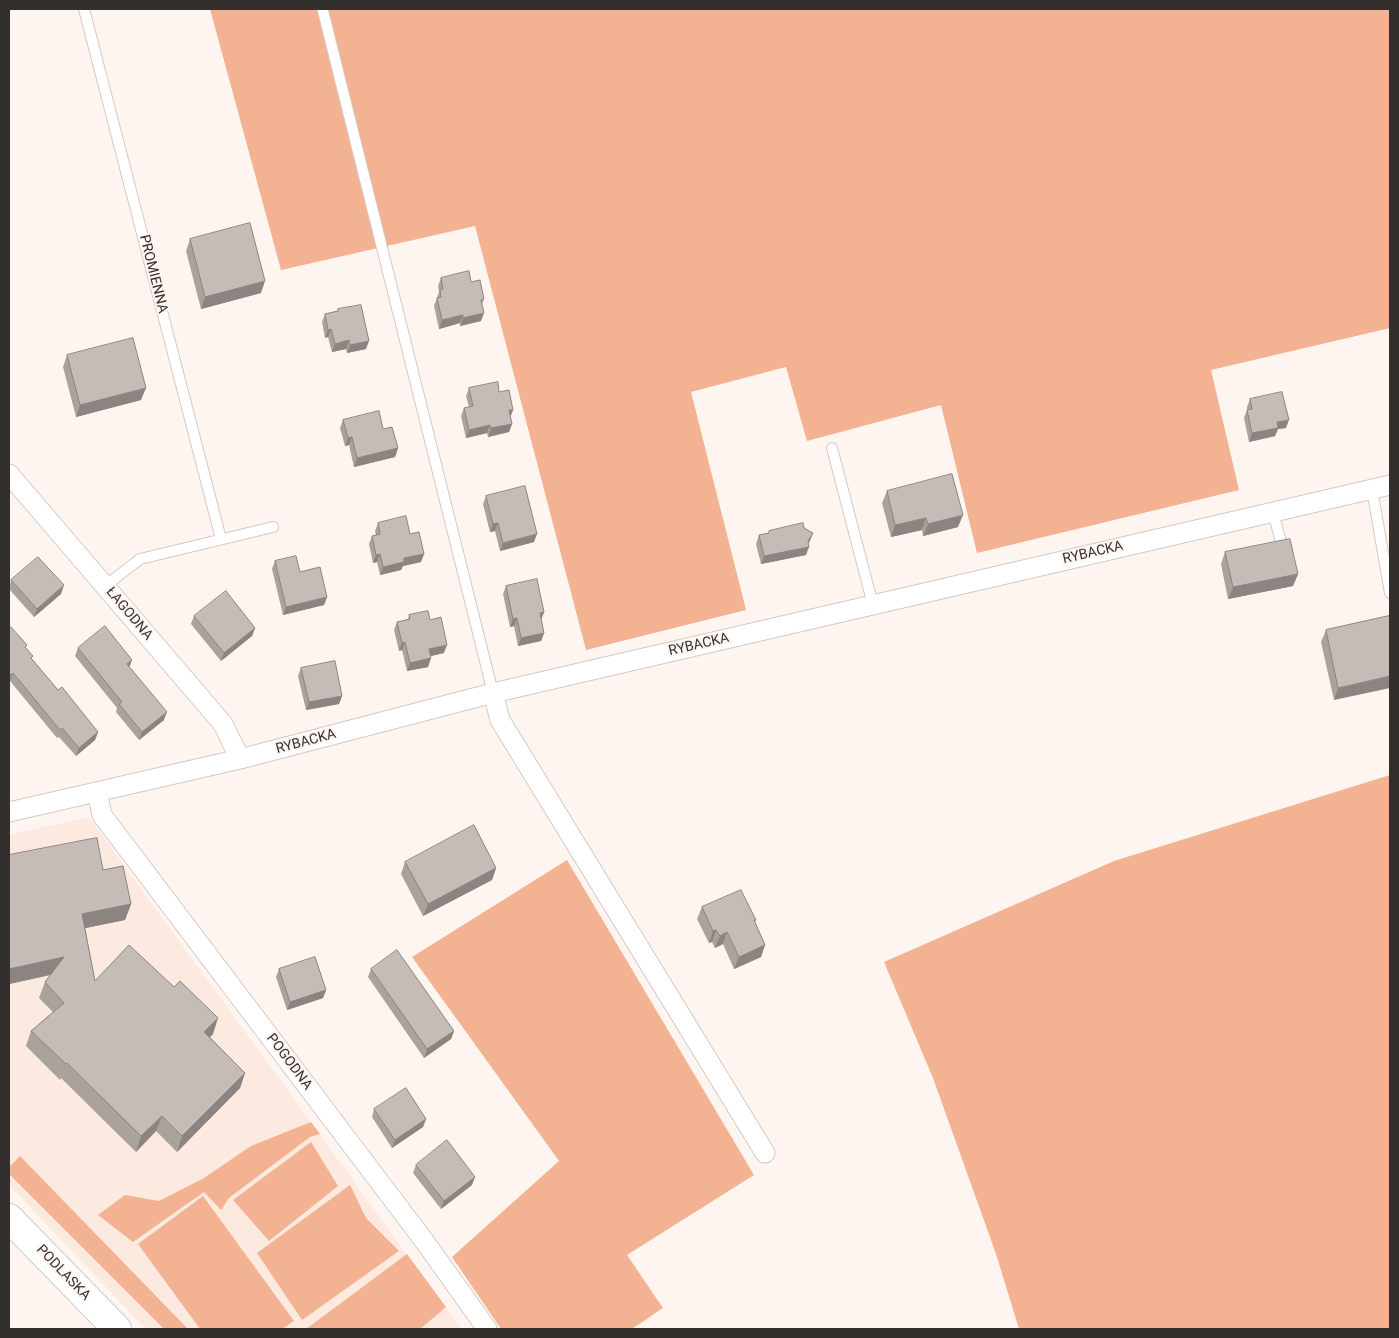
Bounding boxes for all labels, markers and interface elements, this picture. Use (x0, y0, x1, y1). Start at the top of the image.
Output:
street label: PROMIENNA (135, 233, 171, 315)
street label: RYBACKA (1061, 538, 1125, 568)
street label: ŁAGODNA (102, 584, 156, 644)
street label: RYBACKA (667, 630, 731, 660)
street label: RYBACKA (274, 726, 338, 758)
street label: POGODNA (262, 1031, 316, 1093)
street label: PODLASKA (32, 1242, 94, 1304)

